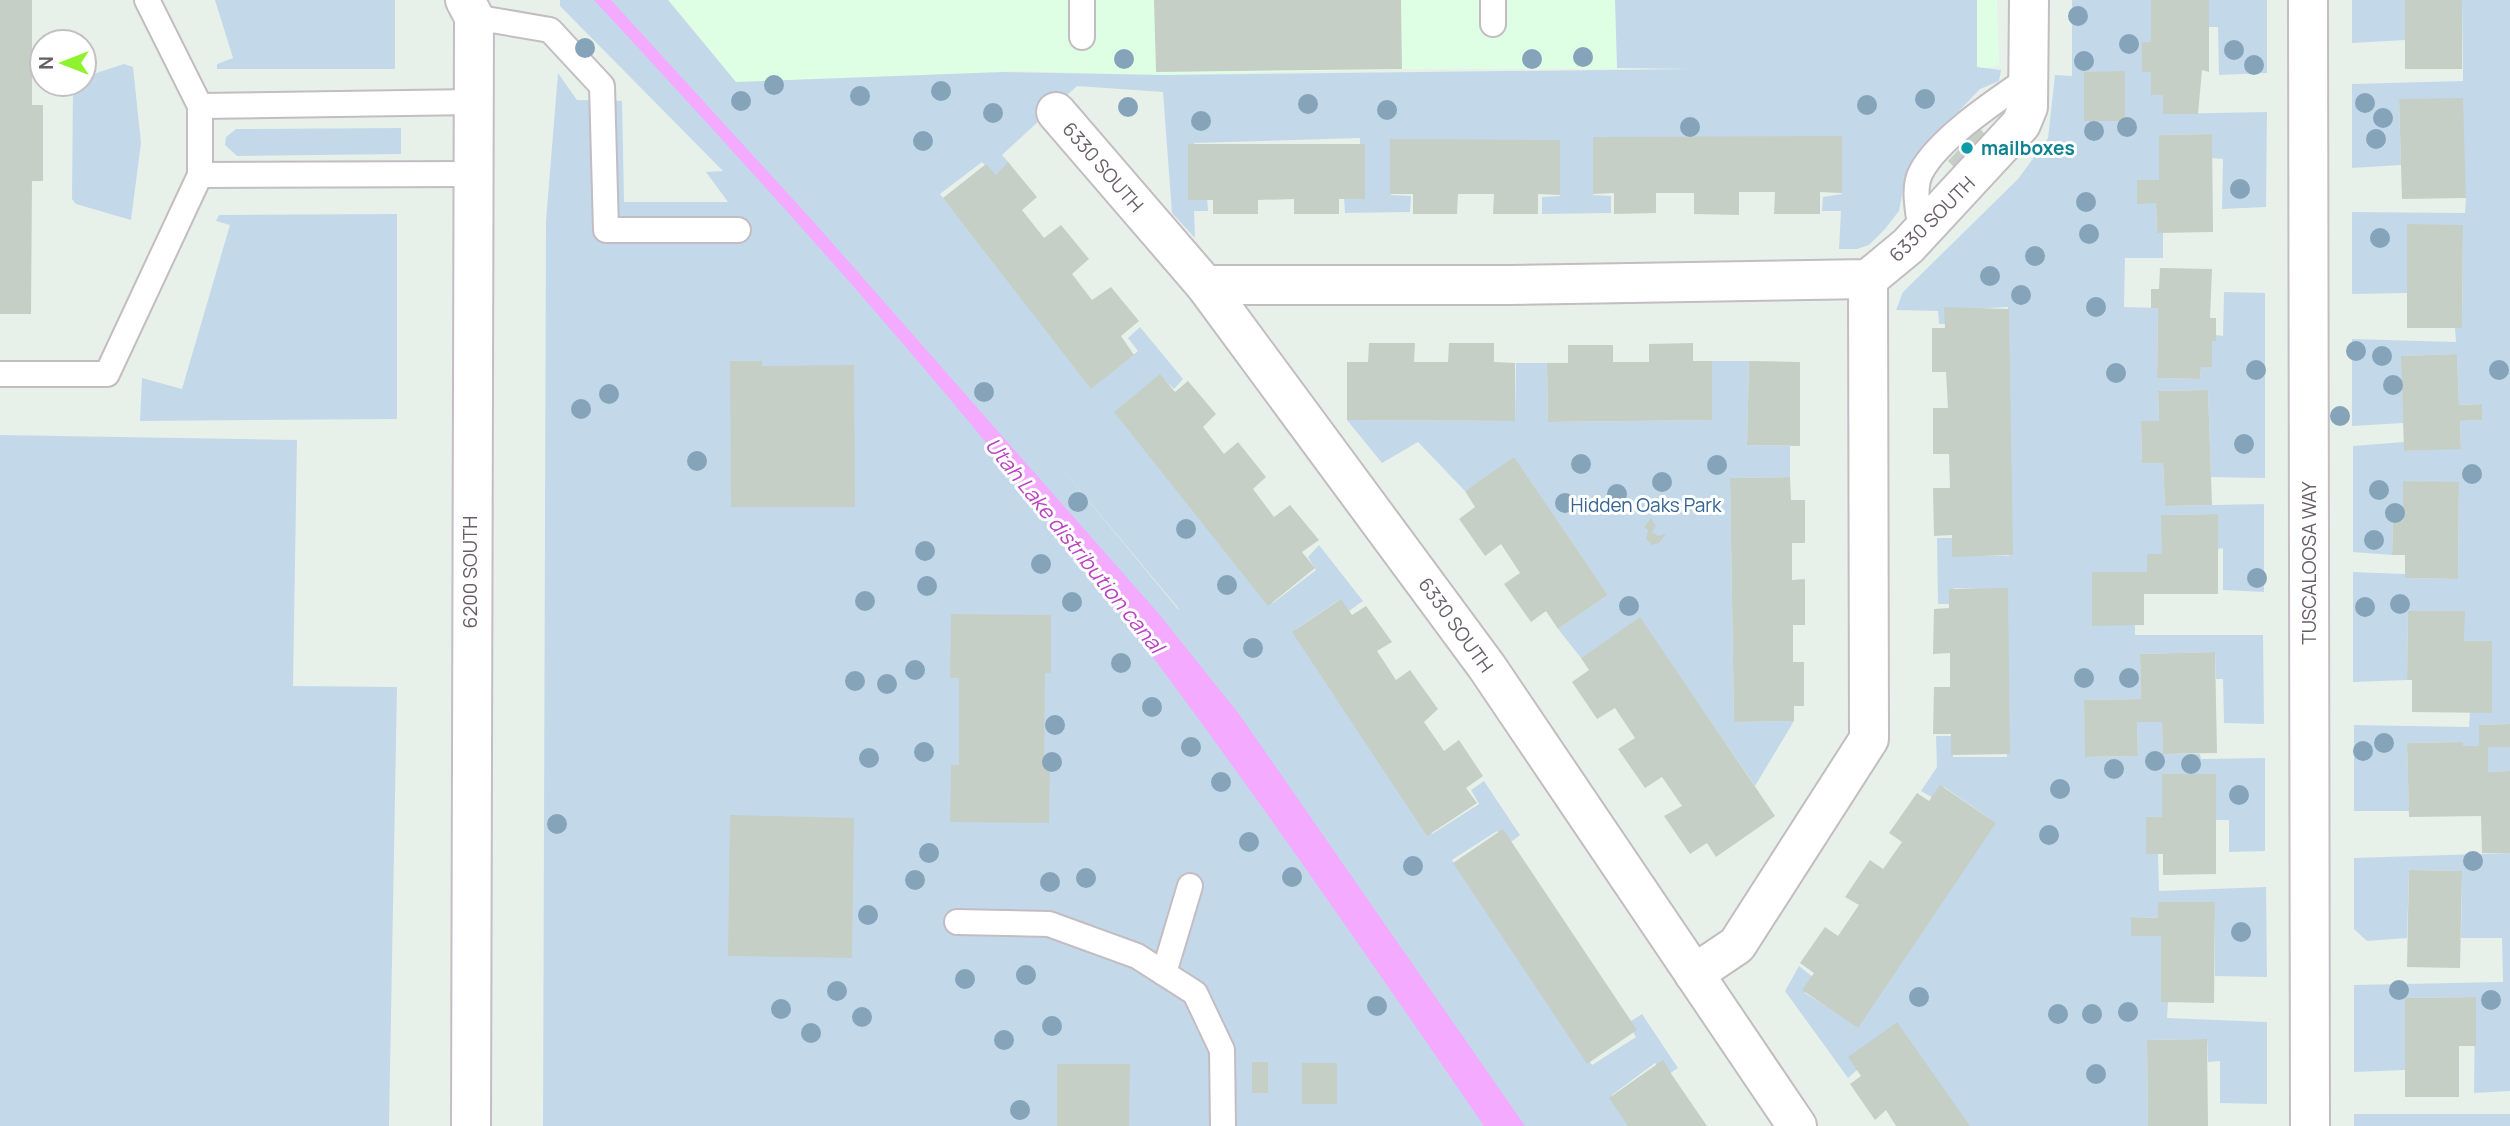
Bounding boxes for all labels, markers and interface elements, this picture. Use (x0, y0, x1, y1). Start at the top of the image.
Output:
north arrow (28, 28, 98, 98)
text: N (33, 56, 59, 70)
street label: 6330 SOUTH (1057, 116, 1149, 218)
place label: mailboxes (1981, 135, 2075, 161)
marker: mailboxes (1959, 140, 1975, 156)
street label: 6330 SOUTH (1883, 170, 1981, 268)
water label: Utah Lake distribution canal (979, 432, 1173, 661)
street label: TUSCALOOSA WAY (2296, 481, 2322, 645)
park label: Hidden Oaks Park (1570, 492, 1722, 518)
street label: 6200 SOUTH (457, 516, 483, 628)
street label: 6330 SOUTH (1413, 572, 1499, 678)

